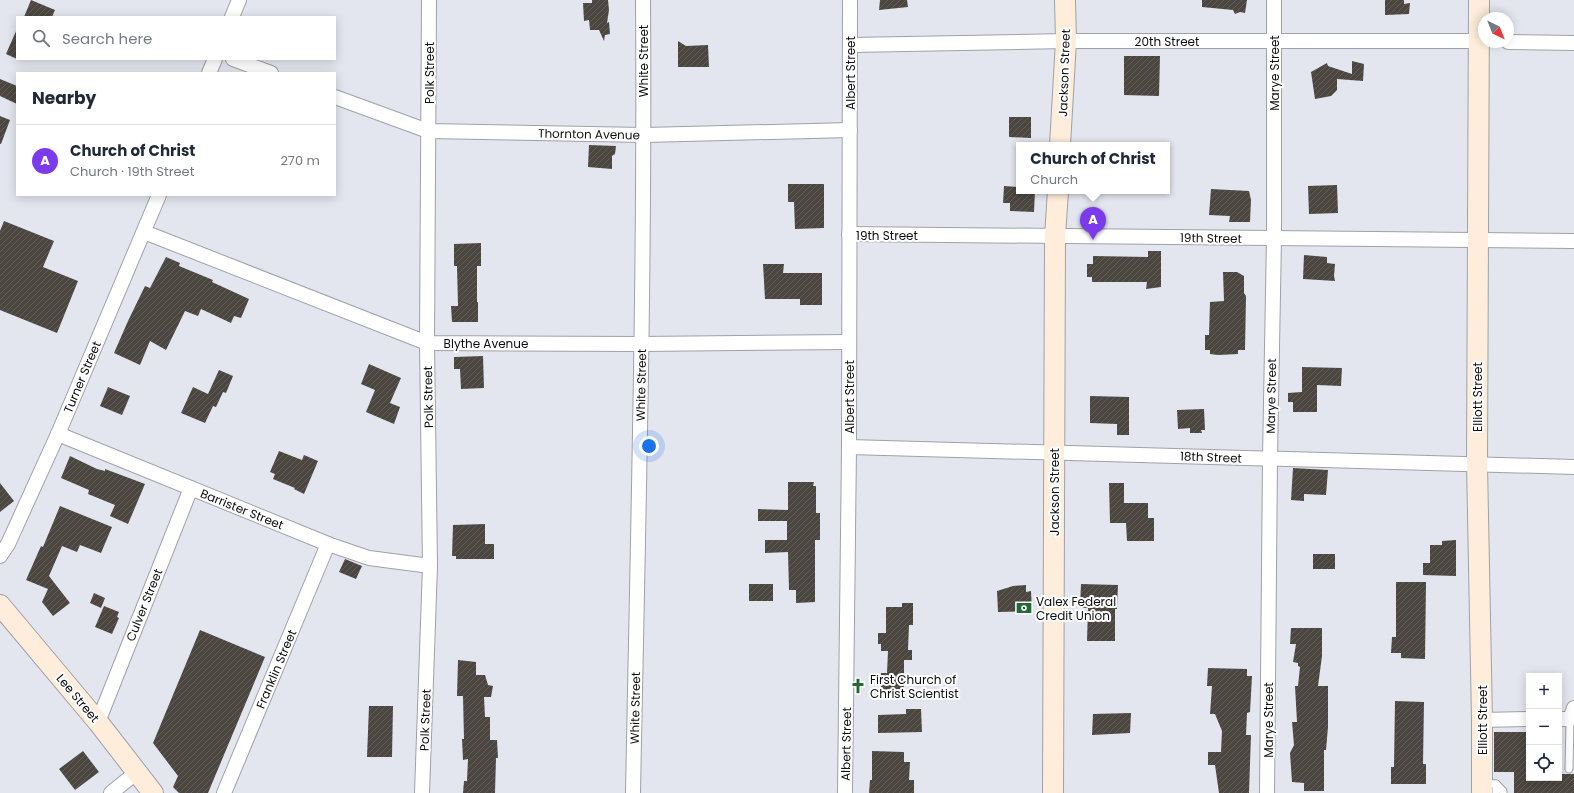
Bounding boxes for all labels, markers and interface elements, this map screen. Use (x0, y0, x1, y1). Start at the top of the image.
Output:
north arrow (1478, 12, 1514, 48)
search box (16, 16, 336, 60)
street label: White Street (635, 25, 652, 97)
icon: search (30, 27, 52, 49)
text: Search here (62, 28, 152, 49)
street label: Jackson Street (1054, 29, 1074, 117)
street label: 20th Street (1135, 33, 1199, 50)
street label: Marye Street (1266, 35, 1283, 111)
street label: Albert Street (842, 36, 859, 110)
street label: Polk Street (421, 42, 438, 104)
text: Nearby (32, 86, 96, 110)
street label: Thornton Avenue (538, 125, 640, 143)
text: Church of Christ (70, 140, 195, 161)
popup (1016, 142, 1170, 194)
text: Church of Christ (1030, 148, 1156, 169)
text: A (40, 151, 50, 170)
text: 270 m (280, 151, 320, 170)
text: Church · 19th Street (70, 162, 194, 181)
text: Church (1030, 170, 1078, 189)
pin: A (1080, 207, 1106, 240)
street label: 19th Street (856, 227, 918, 244)
street label: 19th Street (1180, 229, 1242, 247)
street label: Blythe Avenue (444, 335, 528, 352)
street label: Turner Street (59, 338, 105, 416)
street label: White Street (632, 349, 650, 421)
street label: Marye Street (1262, 358, 1280, 434)
street label: Albert Street (841, 360, 858, 434)
street label: Elliott Street (1469, 362, 1486, 432)
street label: Polk Street (419, 366, 437, 428)
your location (639, 436, 659, 456)
street label: 18th Street (1180, 447, 1242, 467)
street label: Jackson Street (1046, 448, 1063, 536)
street label: Barrister Street (198, 485, 286, 533)
street label: Culver Street (122, 566, 166, 644)
place label: Valex Federal Credit Union (1036, 593, 1116, 624)
bank icon: Valex Federal Credit Union (1015, 599, 1033, 617)
street label: Franklin Street (252, 627, 300, 711)
street label: Lee Street (53, 670, 103, 726)
place label: First Church of Christ Scientist (870, 671, 959, 702)
street label: White Street (626, 672, 644, 744)
map controls (1526, 673, 1562, 781)
button: + (1526, 673, 1562, 709)
church icon: First Church of Christ Scientist (849, 677, 867, 695)
street label: Marye Street (1260, 682, 1277, 758)
street label: Elliott Street (1474, 685, 1491, 755)
street label: Polk Street (415, 689, 435, 751)
street label: Albert Street (837, 707, 855, 781)
button: − (1526, 709, 1562, 745)
button: locate (1526, 745, 1562, 781)

